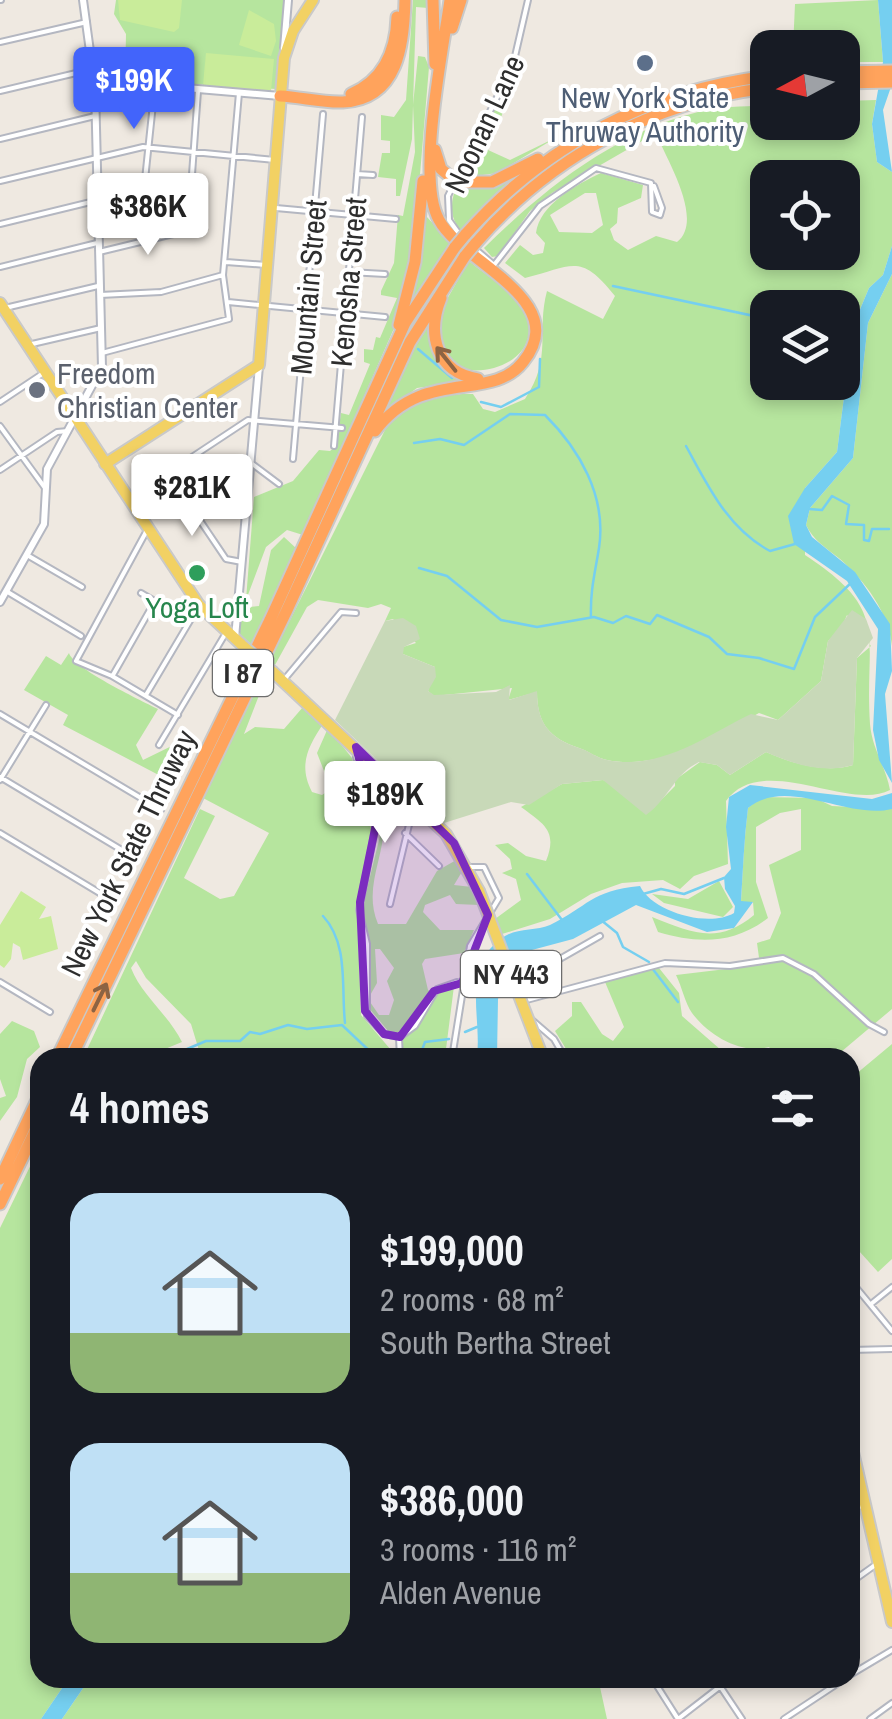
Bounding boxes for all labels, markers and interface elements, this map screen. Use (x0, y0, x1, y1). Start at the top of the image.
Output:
north arrow (750, 30, 860, 140)
map controls (750, 30, 860, 400)
pin: $199K (64, 47, 204, 132)
street label: Noonan Lane (435, 49, 533, 199)
marker: New York State Thruway Authority (634, 52, 656, 74)
text: $199K (95, 58, 173, 101)
place label: New York State Thruway Authority (546, 77, 745, 151)
button: locate (750, 160, 860, 270)
pin: $386K (78, 173, 218, 258)
text: $386K (109, 184, 187, 227)
street label: Kenosha Street (321, 196, 375, 368)
street label: Mountain Street (280, 198, 336, 376)
button: layers (750, 290, 860, 400)
one-way arrow (436, 346, 458, 372)
place label: Freedom Christian Center (57, 353, 238, 427)
marker: Freedom Christian Center (26, 379, 48, 401)
pin: $281K (122, 454, 262, 539)
text: $281K (153, 465, 231, 508)
marker: Yoga Loft (186, 562, 208, 584)
place label: Yoga Loft (145, 587, 249, 627)
road number: I 87 (213, 650, 273, 696)
street label: New York State Thruway (51, 723, 205, 983)
pin: $189K (315, 761, 455, 846)
text: $189K (346, 772, 424, 815)
road number: NY 443 (461, 951, 561, 997)
one-way arrow (92, 983, 111, 1013)
text: 4 homes (70, 1080, 210, 1136)
icon: filters (765, 1081, 820, 1136)
text: $199,000 (380, 1222, 524, 1278)
icon: home (150, 1233, 270, 1353)
text: 2 rooms · 68 m² (380, 1278, 564, 1321)
text: South Bertha Street (380, 1321, 611, 1364)
text: $386,000 (380, 1472, 524, 1528)
icon: home (150, 1483, 270, 1603)
text: 3 rooms · 116 m² (380, 1528, 576, 1571)
text: Alden Avenue (380, 1571, 542, 1614)

